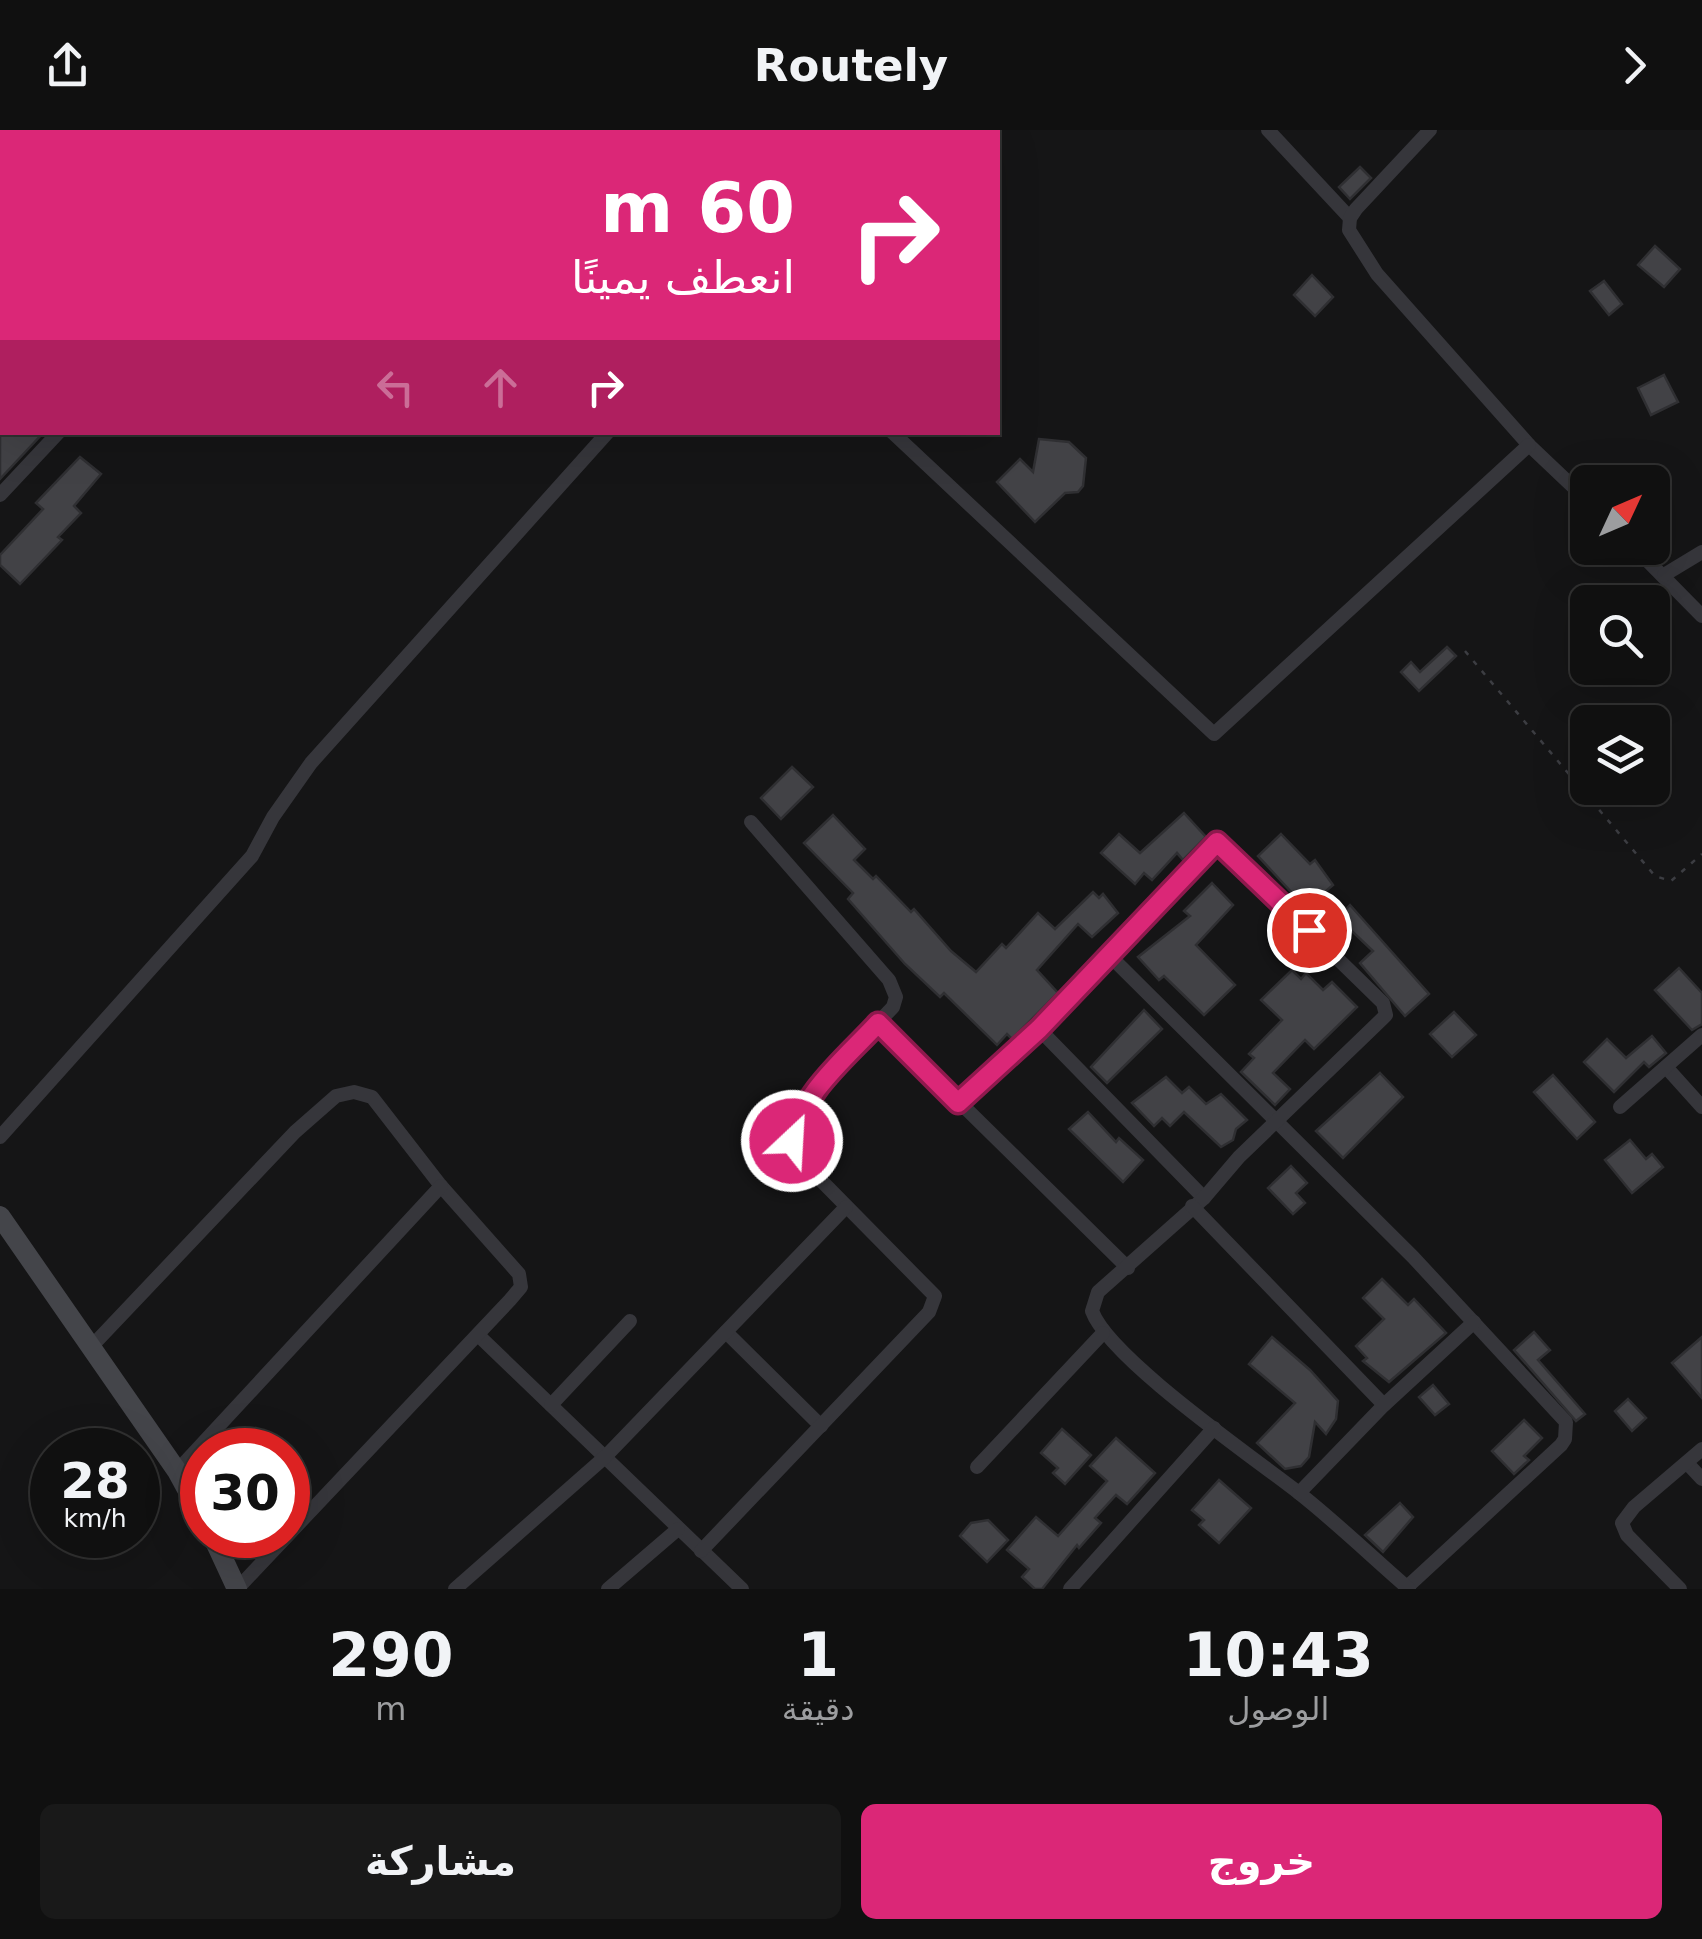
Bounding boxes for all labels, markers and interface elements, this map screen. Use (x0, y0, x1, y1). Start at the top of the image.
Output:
icon: share (40, 38, 95, 93)
icon: forward (1607, 38, 1662, 93)
text: Routely (754, 39, 948, 92)
text: 60 m (600, 167, 795, 249)
icon: right (830, 170, 960, 300)
text: انعطف يمينًا (571, 251, 795, 304)
icon: left (368, 360, 423, 415)
icon: ahead (473, 360, 528, 415)
icon: right (578, 360, 633, 415)
north arrow (1570, 465, 1670, 565)
map controls (1570, 465, 1670, 805)
button: search (1570, 585, 1670, 685)
button: layers (1570, 705, 1670, 805)
pin (1267, 888, 1352, 973)
icon: arrive (1282, 903, 1337, 958)
position arrow (740, 1089, 844, 1193)
speed limit sign: 30 (180, 1428, 310, 1558)
text: 28 (60, 1452, 130, 1510)
text: km/h (63, 1504, 127, 1533)
text: 290 (328, 1620, 454, 1690)
text: 1 (797, 1620, 839, 1690)
text: 10:43 (1183, 1620, 1374, 1690)
text: m (375, 1690, 407, 1728)
text: دقيقة (782, 1690, 854, 1728)
text: الوصول (1227, 1690, 1329, 1728)
button: مشاركة (40, 1804, 841, 1919)
button: خروج (861, 1804, 1662, 1919)

